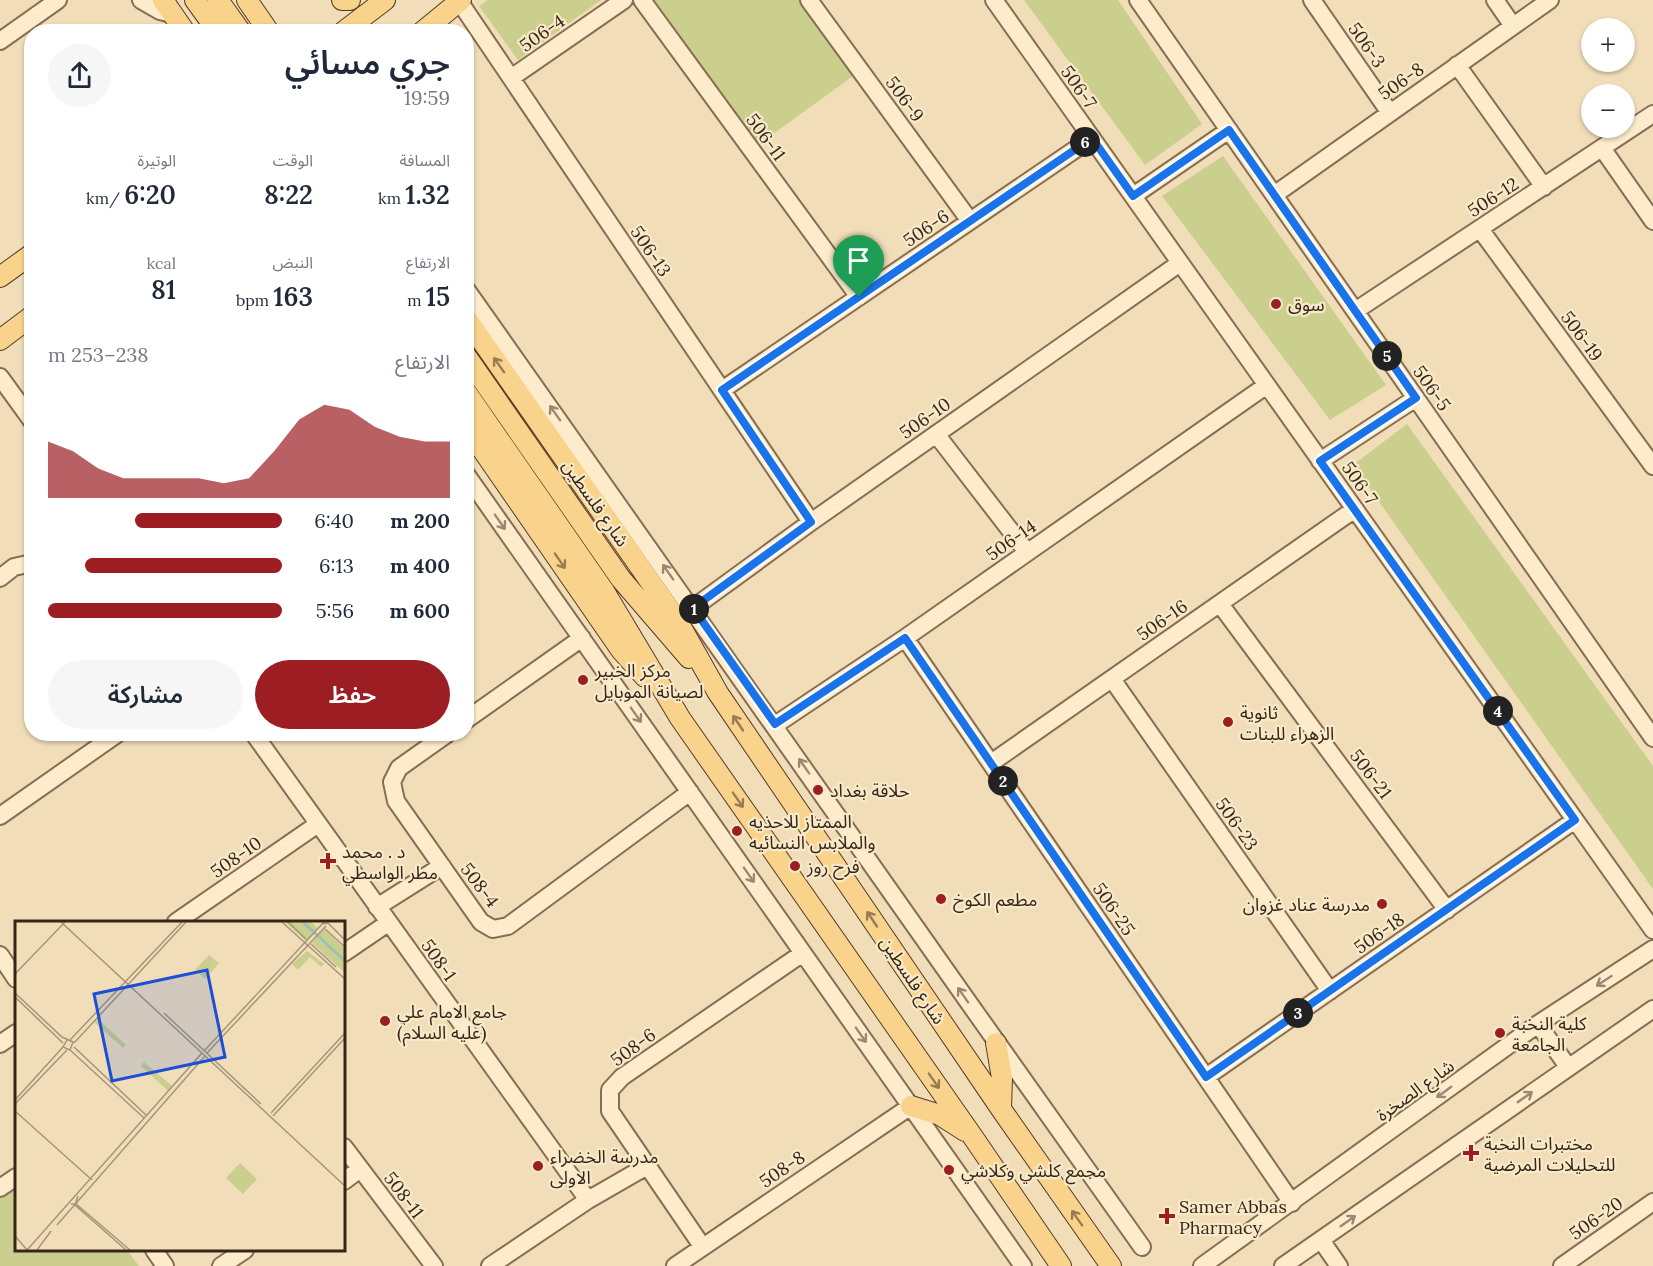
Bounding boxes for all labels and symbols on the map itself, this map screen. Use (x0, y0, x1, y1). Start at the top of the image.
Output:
street label: 506-4 (515, 9, 569, 57)
street label: 506-3 (1343, 18, 1391, 72)
street label: 506-8 (1374, 57, 1428, 105)
street label: 506-7 (1056, 61, 1102, 113)
street label: 506-9 (881, 72, 929, 126)
street label: 506-11 (741, 109, 791, 165)
pin: 6 (1070, 127, 1100, 157)
street label: 506-12 (1463, 172, 1523, 222)
street label: 506-6 (899, 204, 953, 252)
street label: 506-13 (626, 221, 676, 281)
pin (833, 235, 884, 297)
place label: سوق (1288, 293, 1325, 316)
marker: سوق (1269, 297, 1283, 311)
street label: 506-19 (1556, 306, 1608, 366)
pin: 5 (1372, 341, 1402, 371)
one-way arrow (493, 357, 505, 373)
street label: 506-5 (1408, 361, 1456, 415)
street label: 506-10 (895, 392, 955, 444)
one-way arrow (548, 406, 561, 422)
street label: شارع فلسطين (555, 455, 634, 553)
street label: 506-7 (1337, 457, 1383, 509)
one-way arrow (494, 513, 506, 529)
street label: 506-14 (981, 514, 1041, 565)
one-way arrow (553, 552, 566, 569)
one-way arrow (661, 565, 674, 581)
pin: 1 (679, 594, 709, 624)
street label: 506-16 (1132, 594, 1192, 646)
place label: مركز الخبير لصيانة الموبايل (594, 659, 704, 703)
marker: مركز الخبير لصيانة الموبايل (576, 673, 590, 687)
pin: 4 (1483, 696, 1513, 726)
place label: ثانوية الزهراء للبنات (1240, 701, 1334, 745)
one-way arrow (630, 707, 642, 723)
one-way arrow (732, 715, 744, 732)
marker: ثانوية الزهراء للبنات (1221, 715, 1235, 729)
street label: 506-21 (1345, 745, 1397, 803)
one-way arrow (798, 758, 810, 775)
pin: 2 (988, 766, 1018, 796)
place label: حلاقة بغداد (830, 779, 910, 802)
marker: حلاقة بغداد (811, 783, 825, 797)
one-way arrow (732, 792, 744, 808)
street label: 506-23 (1211, 793, 1263, 855)
place label: الممتاز للاحذيه والملابس النسائيه (749, 810, 876, 854)
marker: الممتاز للاحذيه والملابس النسائيه (730, 824, 744, 838)
street label: 508-10 (206, 831, 266, 883)
place label: د . محمد مطر الواسطي (342, 840, 438, 886)
marker: د . محمد مطر الواسطي (319, 852, 337, 870)
place label: فرح روز (806, 855, 860, 880)
street label: 508-4 (456, 858, 504, 912)
marker: فرح روز (788, 859, 802, 873)
one-way arrow (742, 867, 755, 883)
street label: 506-25 (1088, 878, 1140, 940)
place label: مطعم الكوخ (953, 888, 1038, 913)
marker: مطعم الكوخ (934, 892, 948, 906)
place label: مدرسة عناد غزوان (1243, 893, 1370, 916)
marker: مدرسة عناد غزوان (1375, 897, 1389, 911)
street label: 506-18 (1349, 907, 1409, 959)
one-way arrow (866, 911, 878, 928)
inset map (15, 921, 345, 1251)
street label: شارع فلسطين (873, 932, 951, 1030)
street label: 508-1 (416, 935, 462, 985)
one-way arrow (1596, 975, 1613, 987)
one-way arrow (957, 988, 969, 1004)
pin: 3 (1283, 998, 1313, 1028)
place label: جامع الامام علي (عليه السلام) (397, 1000, 507, 1047)
place label: كلية النخبة الجامعة (1512, 1012, 1587, 1056)
marker: جامع الامام علي (عليه السلام) (378, 1014, 392, 1028)
street label: 508-6 (606, 1023, 660, 1071)
one-way arrow (855, 1026, 867, 1042)
marker: كلية النخبة الجامعة (1493, 1026, 1507, 1040)
street label: شارع الصخرة (1371, 1054, 1460, 1128)
one-way arrow (928, 1072, 940, 1088)
one-way arrow (1437, 1086, 1453, 1099)
one-way arrow (1517, 1091, 1533, 1103)
place label: مختبرات النخبة للتحليلات المرضية (1484, 1132, 1615, 1176)
marker: مختبرات النخبة للتحليلات المرضية (1462, 1144, 1480, 1162)
place label: مدرسة الخضراء الاولى (550, 1145, 659, 1189)
street label: 508-8 (755, 1145, 809, 1193)
marker: مدرسة الخضراء الاولى (531, 1159, 545, 1173)
place label: مجمع كلشي وكلاشي (961, 1159, 1106, 1185)
marker: مجمع كلشي وكلاشي (942, 1163, 956, 1177)
street label: 508-11 (379, 1167, 429, 1223)
street label: 506-20 (1565, 1191, 1627, 1245)
place label: Samer Abbas Pharmacy (1179, 1195, 1287, 1239)
marker: Samer Abbas Pharmacy (1160, 1209, 1174, 1223)
one-way arrow (1071, 1210, 1083, 1227)
one-way arrow (1339, 1215, 1356, 1227)

